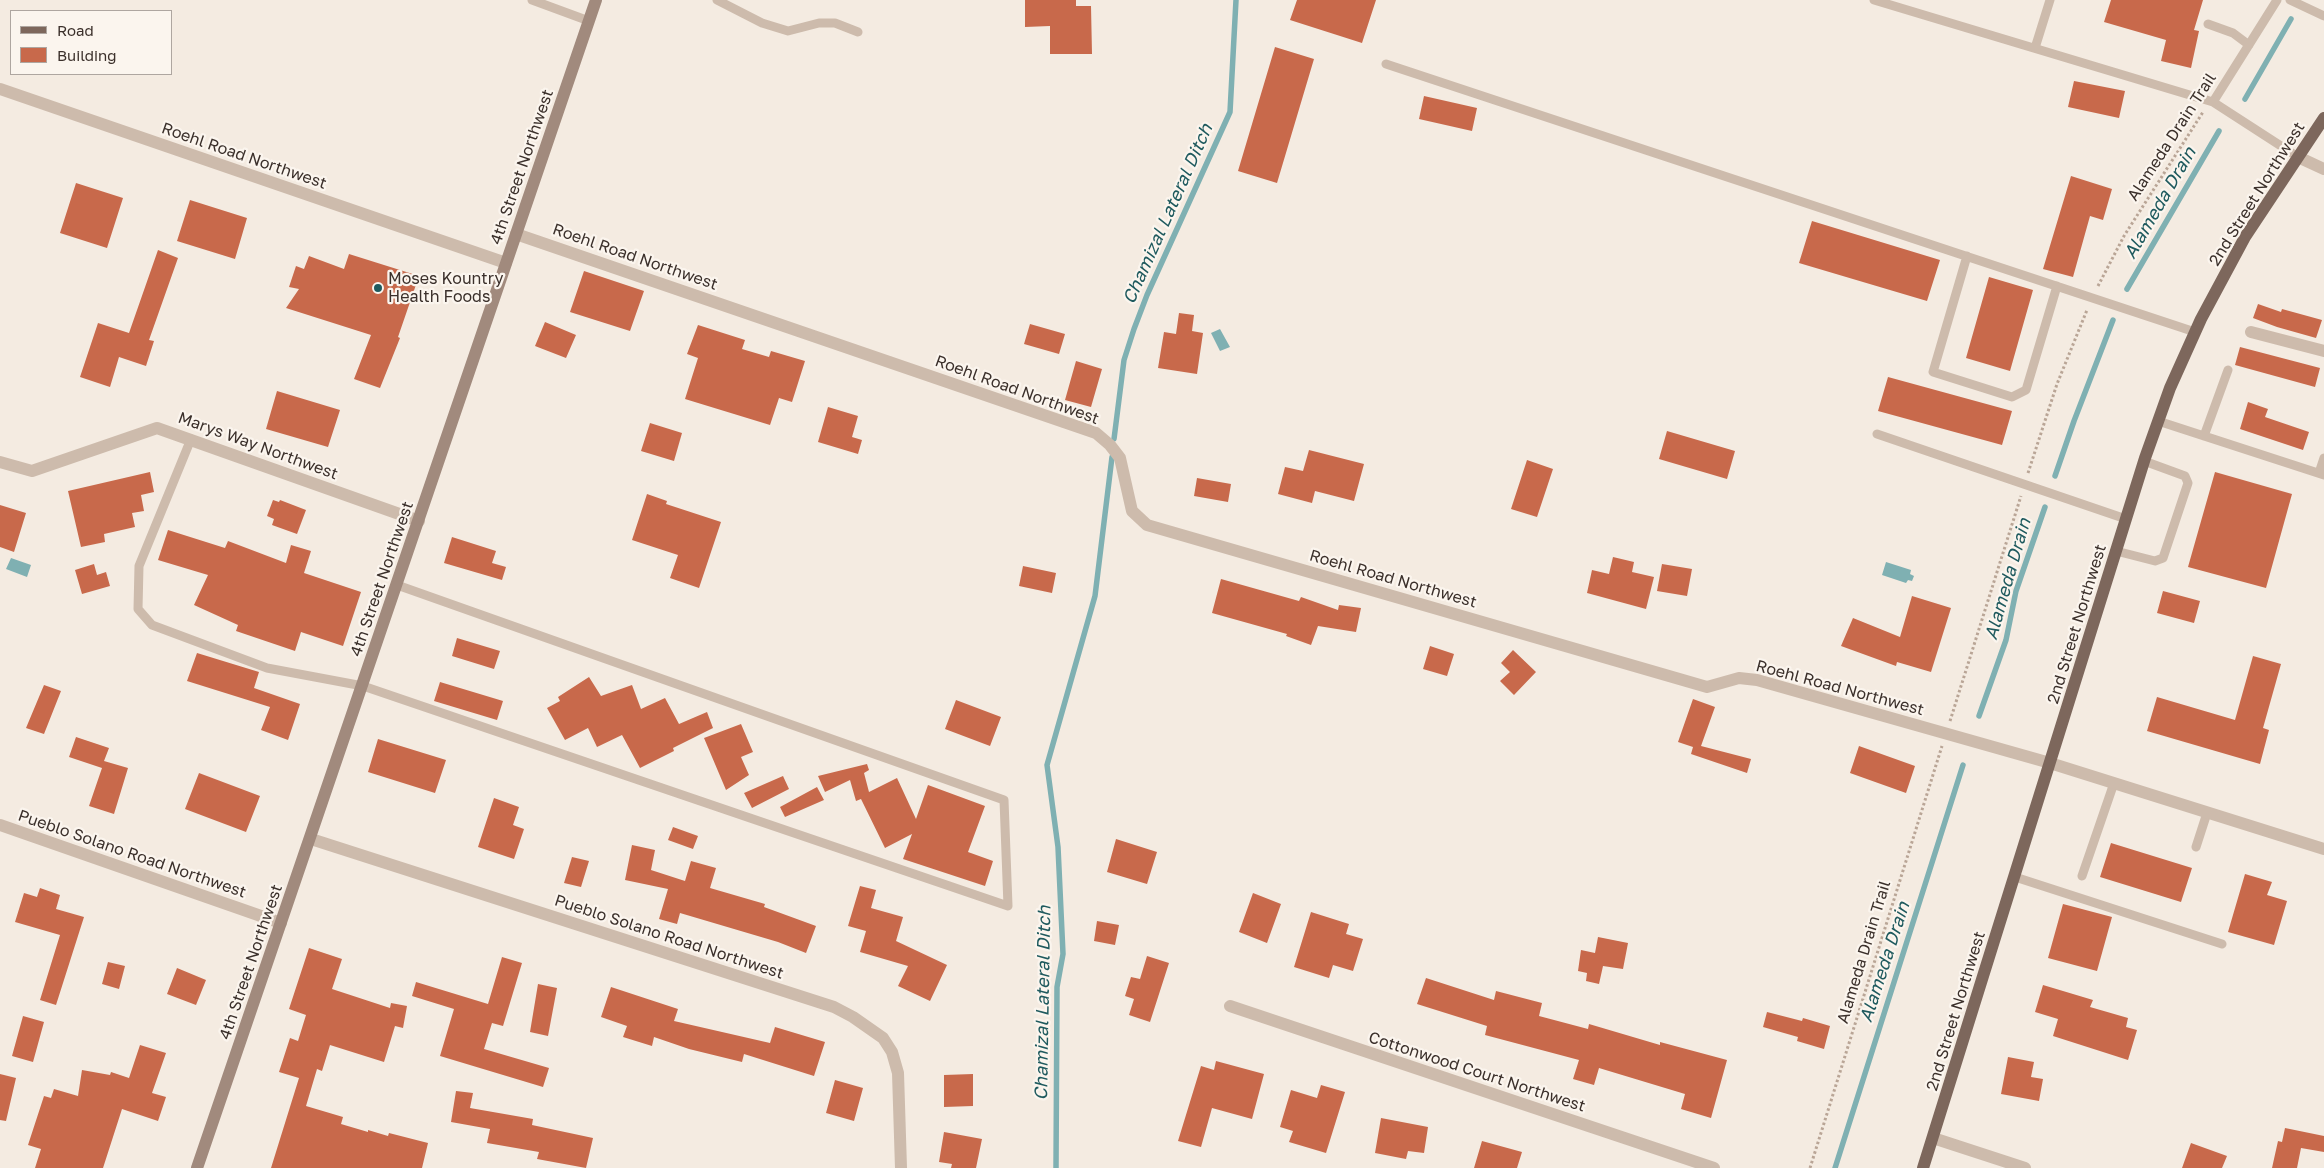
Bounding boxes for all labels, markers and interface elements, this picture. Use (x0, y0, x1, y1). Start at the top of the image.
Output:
legend (10, 10, 172, 75)
text: Road (57, 21, 94, 39)
text: Building (57, 46, 117, 64)
street label: Alameda Drain Trail (2124, 70, 2220, 204)
street label: 4th Street Northwest (486, 87, 558, 247)
street label: Roehl Road Northwest (159, 119, 329, 193)
street label: 2nd Street Northwest (2205, 119, 2309, 269)
water label: Chamizal Lateral Ditch (1119, 121, 1217, 307)
water label: Alameda Drain (2119, 143, 2201, 263)
street label: Roehl Road Northwest (550, 220, 720, 294)
place label: Moses Kountry Health Foods (388, 269, 503, 307)
marker: Moses Kountry Health Foods (372, 282, 384, 294)
street label: Roehl Road Northwest (932, 351, 1102, 429)
street label: Marys Way Northwest (175, 408, 341, 484)
street label: 4th Street Northwest (346, 499, 418, 659)
water label: Alameda Drain (1980, 516, 2036, 642)
street label: 2nd Street Northwest (2044, 542, 2110, 706)
street label: Roehl Road Northwest (1307, 546, 1479, 612)
street label: Roehl Road Northwest (1754, 656, 1926, 720)
street label: Pueblo Solano Road Northwest (15, 806, 249, 902)
street label: Alameda Drain Trail (1833, 878, 1895, 1026)
street label: 4th Street Northwest (215, 882, 287, 1042)
street label: Pueblo Solano Road Northwest (552, 891, 786, 983)
water label: Alameda Drain (1855, 899, 1915, 1025)
water label: Chamizal Lateral Ditch (1031, 905, 1055, 1101)
street label: 2nd Street Northwest (1923, 929, 1989, 1093)
street label: Cottonwood Court Northwest (1366, 1028, 1588, 1116)

